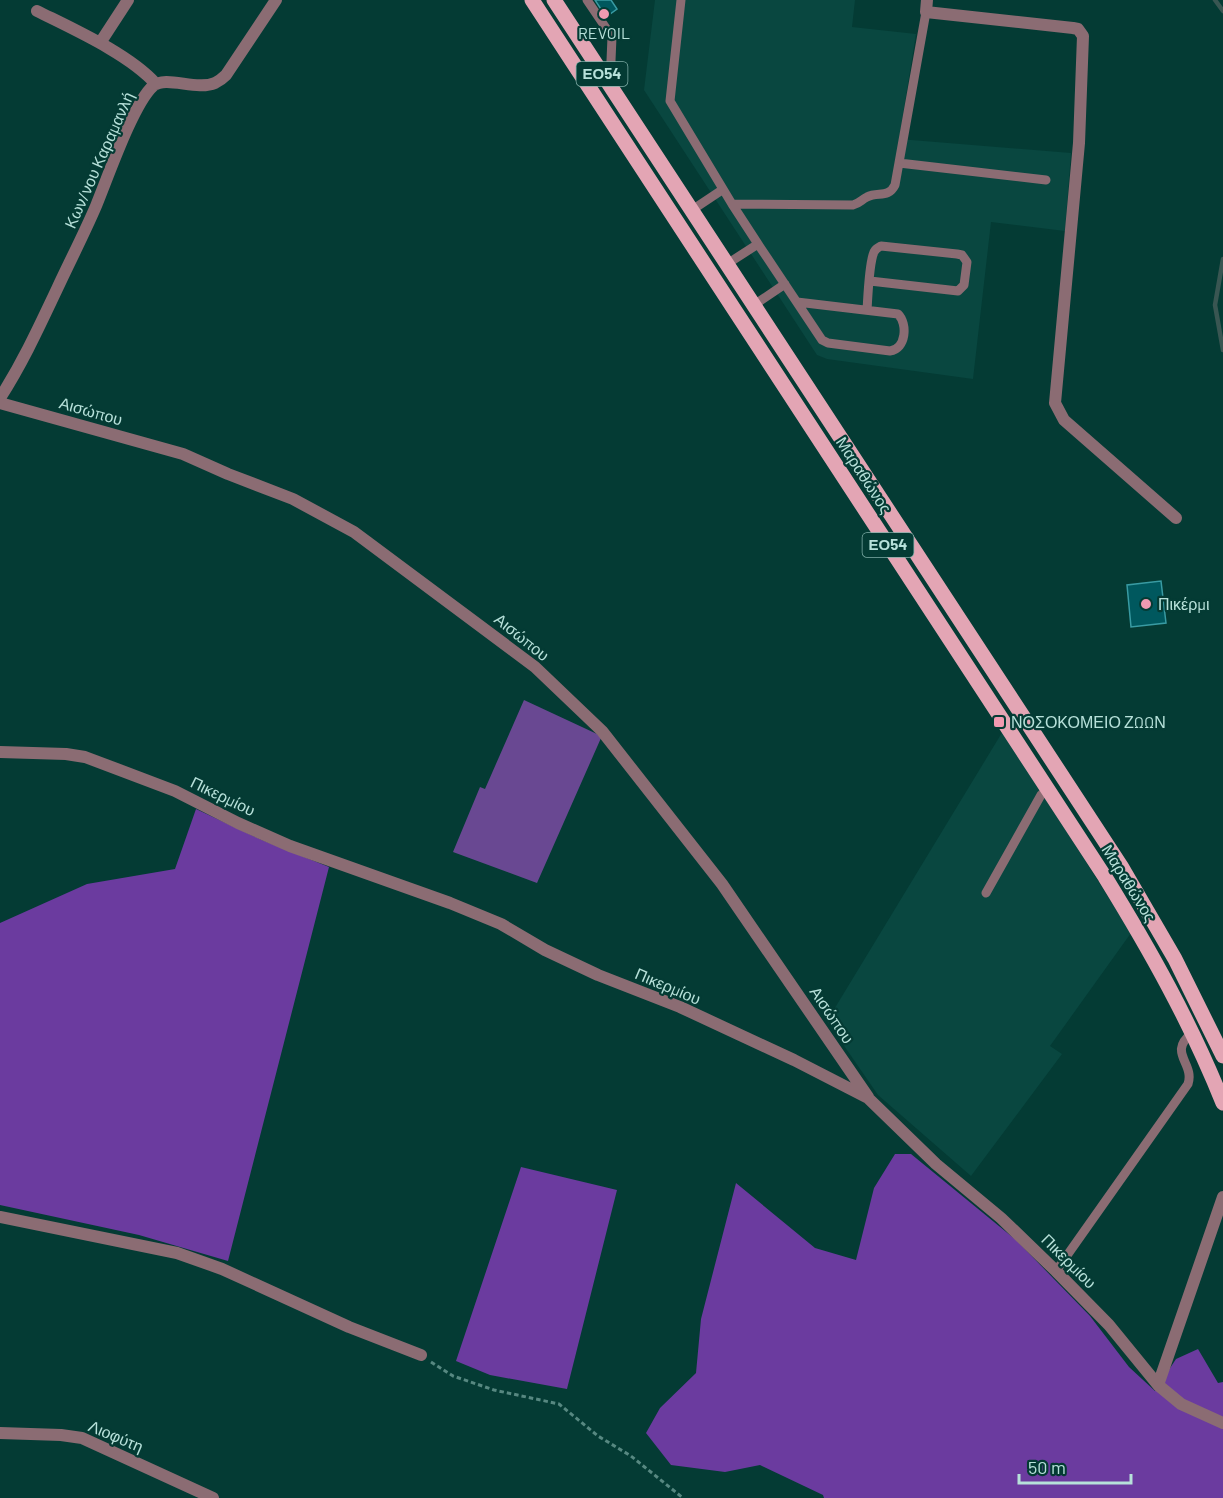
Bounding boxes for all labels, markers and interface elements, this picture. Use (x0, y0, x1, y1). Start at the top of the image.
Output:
marker: REVOIL (597, 7, 611, 21)
place label: REVOIL (578, 23, 630, 42)
road number: ΕΟ54 (576, 62, 628, 86)
street label: Κων/νου Καραμανλή (60, 89, 137, 231)
street label: Αισώπου (57, 392, 125, 429)
street label: Μαραθώνος (833, 433, 896, 517)
road number: ΕΟ54 (862, 533, 914, 557)
place label: Πικέρμι (1158, 594, 1210, 613)
marker: Πικέρμι (1139, 597, 1153, 611)
street label: Αισώπου (491, 609, 553, 664)
place label: ΝΟΣΟΚΟΜΕΙΟ ΖΩΩΝ (1011, 712, 1166, 731)
marker: ΝΟΣΟΚΟΜΕΙΟ ΖΩΩΝ (992, 715, 1006, 729)
street label: Πικερμίου (188, 772, 259, 819)
street label: Μαραθώνος (1098, 841, 1161, 925)
street label: Πικερμίου (633, 963, 704, 1008)
street label: Αισώπου (806, 983, 858, 1047)
street label: Πικερμίου (1038, 1229, 1101, 1292)
street label: Λιοφύτη (86, 1416, 146, 1456)
scale bar (1019, 1447, 1132, 1485)
text: 50 m (1028, 1456, 1066, 1478)

